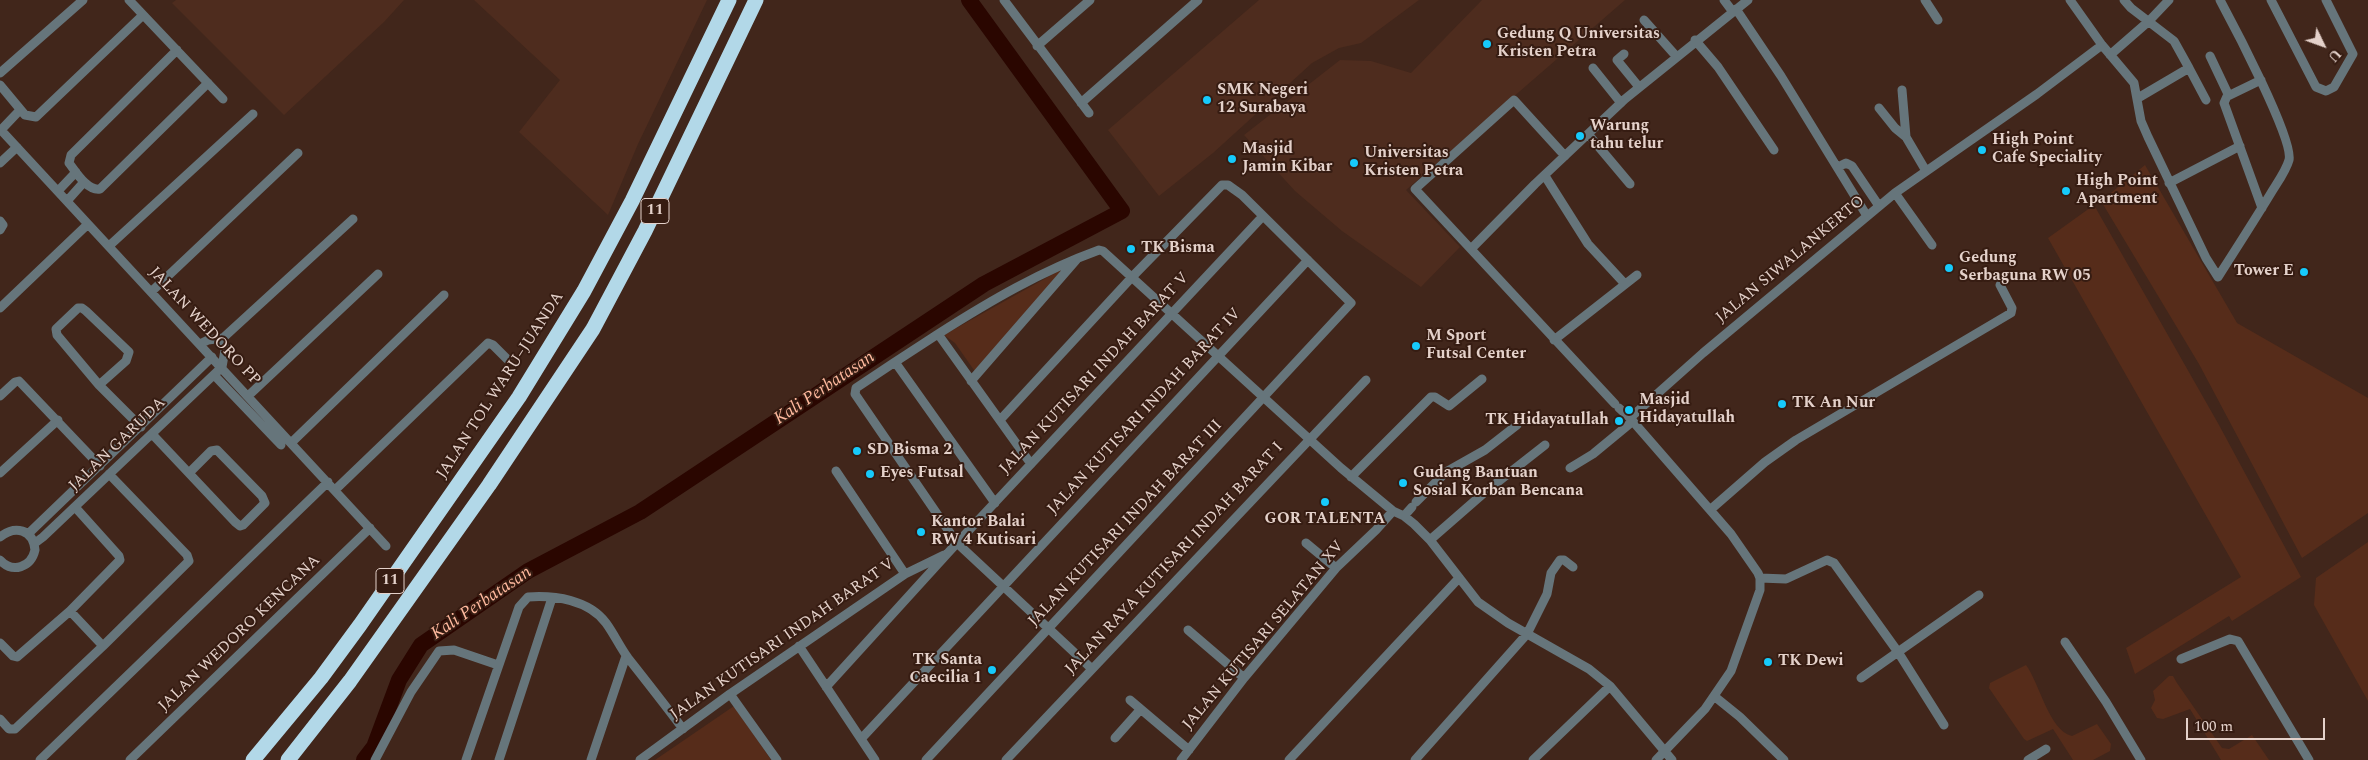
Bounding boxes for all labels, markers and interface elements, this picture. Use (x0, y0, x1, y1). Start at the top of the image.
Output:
north arrow (2298, 20, 2348, 70)
place label: Gedung Q Universitas Kristen Petra (1497, 25, 1660, 63)
marker: Gedung Q Universitas Kristen Petra (1481, 38, 1493, 50)
text: U (2323, 44, 2346, 67)
place label: SMK Negeri 12 Surabaya (1217, 81, 1308, 119)
marker: SMK Negeri 12 Surabaya (1201, 94, 1213, 106)
place label: Warung tahu telur (1590, 117, 1663, 155)
marker: Warung tahu telur (1574, 130, 1586, 142)
place label: High Point Cafe Speciality (1992, 131, 2102, 169)
place label: Masjid Jamin Kibar (1242, 140, 1332, 178)
place label: Universitas Kristen Petra (1364, 144, 1463, 182)
marker: High Point Cafe Speciality (1976, 144, 1988, 156)
marker: Masjid Jamin Kibar (1226, 153, 1238, 165)
marker: Universitas Kristen Petra (1348, 157, 1360, 169)
place label: High Point Apartment (2076, 172, 2158, 210)
marker: High Point Apartment (2060, 185, 2072, 197)
street label: JALAN SIWALANKERTO (1713, 192, 1869, 328)
road number: 11 (641, 198, 669, 224)
place label: TK Bisma (1141, 239, 1215, 259)
marker: TK Bisma (1125, 243, 1137, 255)
place label: Gedung Serbaguna RW 05 (1959, 249, 2091, 287)
marker: Gedung Serbaguna RW 05 (1943, 262, 1955, 274)
place label: Tower E (2234, 262, 2294, 282)
street label: JALAN WEDORO PP (144, 264, 264, 390)
marker: Tower E (2298, 266, 2310, 278)
street label: JALAN KUTISARI INDAH BARAT V (996, 269, 1194, 479)
street label: JALAN TOL WARU–JUANDA (433, 289, 569, 483)
street label: JALAN KUTISARI INDAH BARAT IV (1044, 305, 1246, 519)
place label: M Sport Futsal Center (1426, 327, 1526, 365)
marker: M Sport Futsal Center (1410, 340, 1422, 352)
water label: Kali Perbatasan (771, 347, 879, 431)
place label: Masjid Hidayatullah (1639, 391, 1735, 429)
street label: JALAN GARUDA (66, 394, 170, 496)
place label: TK An Nur (1792, 394, 1875, 414)
marker: TK An Nur (1776, 398, 1788, 410)
marker: Masjid Hidayatullah (1623, 404, 1635, 416)
place label: TK Hidayatullah (1485, 411, 1609, 431)
marker: TK Hidayatullah (1613, 415, 1625, 427)
street label: JALAN KUTISARI INDAH BARAT III (1025, 417, 1227, 631)
street label: JALAN RAYA KUTISARI INDAH BARAT I (1062, 439, 1288, 679)
place label: SD Bisma 2 (867, 441, 952, 461)
marker: SD Bisma 2 (851, 445, 863, 457)
place label: Eyes Futsal (880, 464, 964, 484)
place label: Gudang Bantuan Sosial Korban Bencana (1413, 464, 1583, 502)
marker: Eyes Futsal (864, 468, 876, 480)
marker: Gudang Bantuan Sosial Korban Bencana (1397, 477, 1409, 489)
marker: GOR TALENTA (1319, 496, 1331, 508)
place label: GOR TALENTA (1265, 510, 1385, 530)
place label: Kantor Balai RW 4 Kutisari (931, 513, 1036, 551)
marker: Kantor Balai RW 4 Kutisari (915, 526, 927, 538)
street label: JALAN KUTISARI SELATAN XV (1179, 538, 1349, 734)
street label: JALAN WEDORO KENCANA (155, 552, 325, 716)
street label: JALAN KUTISARI INDAH BARAT V (667, 555, 899, 725)
water label: Kali Perbatasan (428, 562, 536, 646)
road number: 11 (376, 568, 404, 594)
place label: TK Santa Caecilia 1 (909, 651, 982, 689)
place label: TK Dewi (1778, 652, 1844, 672)
marker: TK Dewi (1762, 656, 1774, 668)
marker: TK Santa Caecilia 1 (986, 664, 998, 676)
scale bar (2188, 708, 2327, 740)
text: 100 m (2194, 715, 2233, 738)

